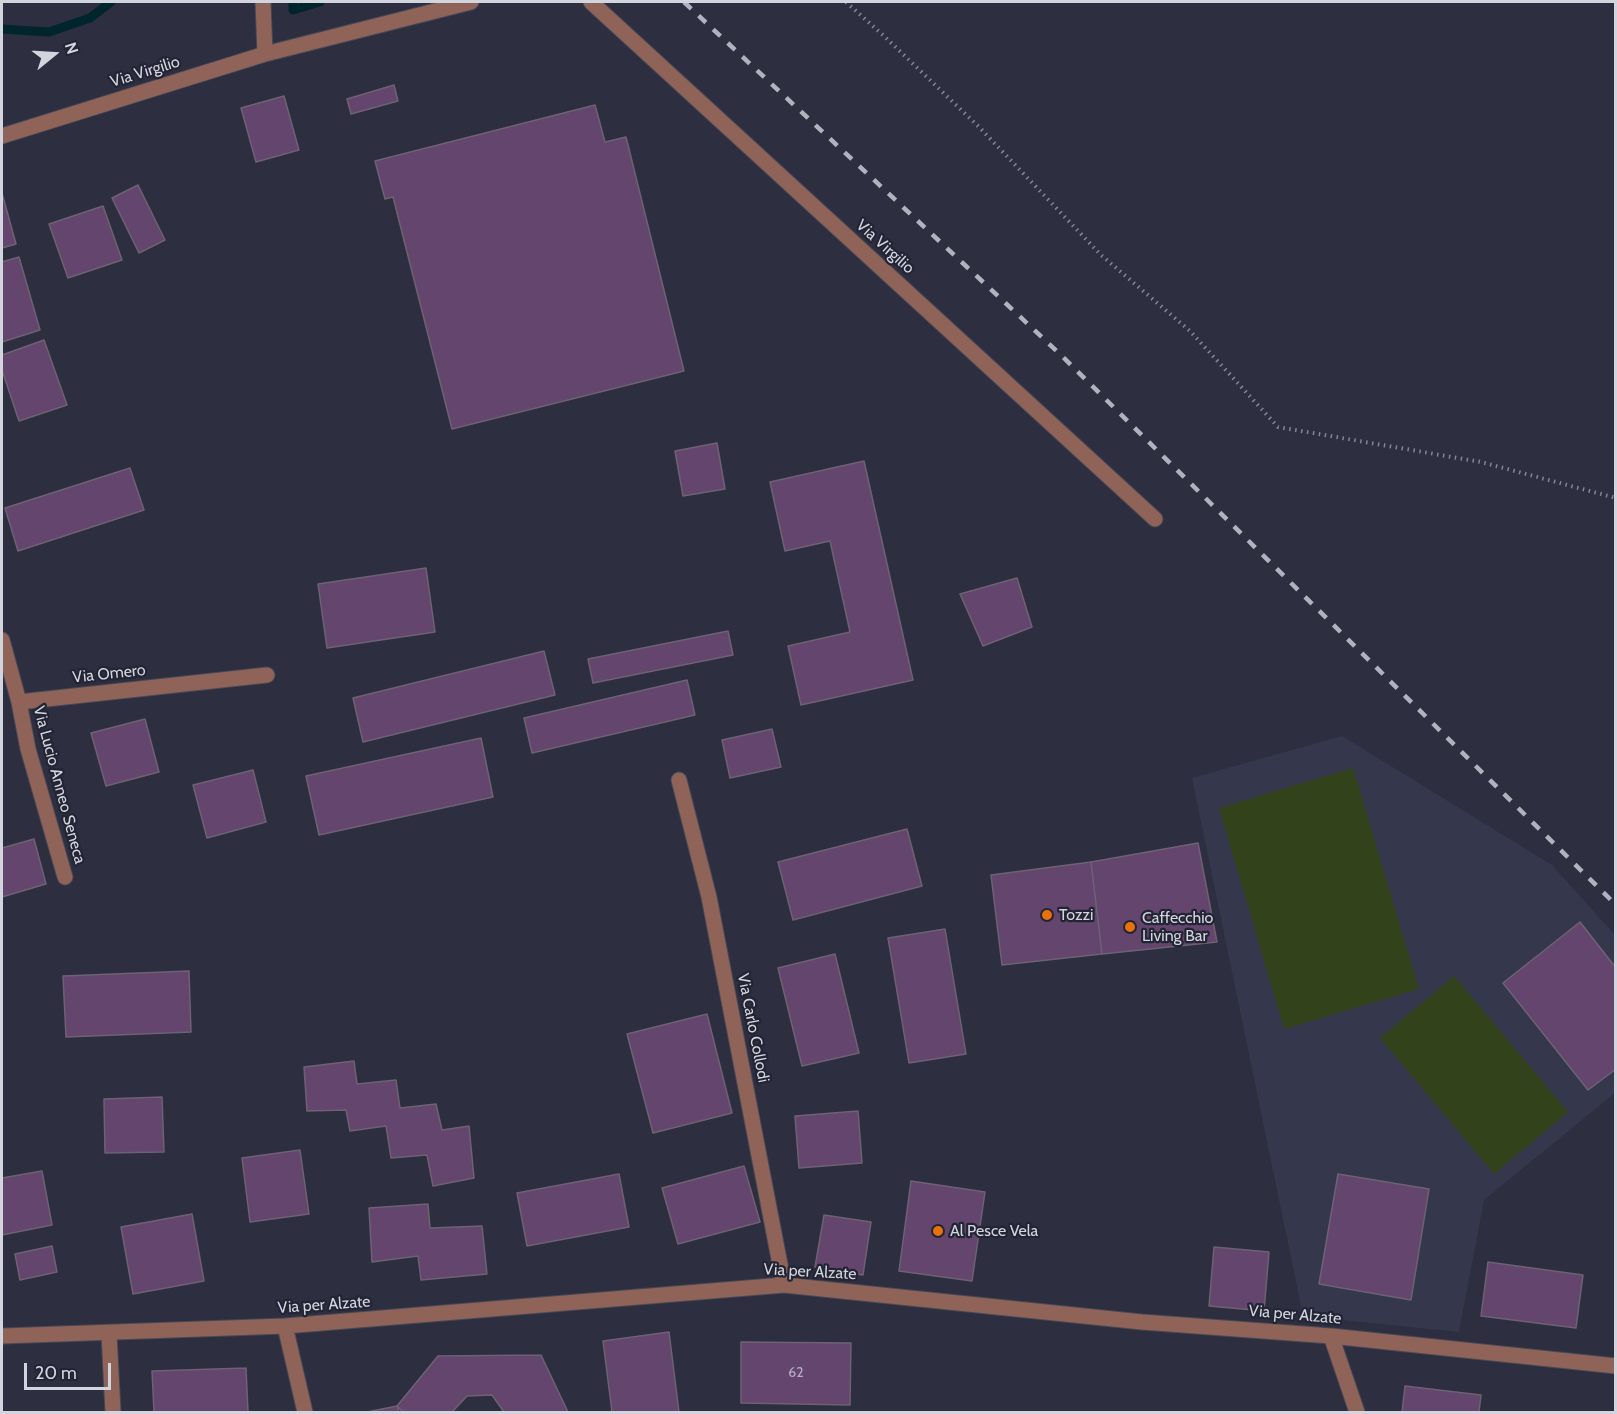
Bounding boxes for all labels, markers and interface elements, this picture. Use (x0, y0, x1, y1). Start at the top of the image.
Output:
north arrow (24, 24, 84, 84)
text: N (61, 40, 82, 57)
street label: Via Virgilio (108, 52, 182, 92)
street label: Via Virgilio (852, 216, 918, 278)
street label: Via Omero (72, 661, 146, 687)
street label: Via Lucio Anneo Seneca (29, 704, 89, 866)
place label: Tozzi (1059, 905, 1093, 925)
marker: Tozzi (1040, 908, 1054, 922)
place label: Caffecchio Living Bar (1142, 908, 1213, 946)
marker: Caffecchio Living Bar (1123, 920, 1137, 934)
street label: Via Carlo Collodi (733, 972, 773, 1084)
place label: Al Pesce Vela (950, 1221, 1038, 1241)
marker: Al Pesce Vela (931, 1224, 945, 1238)
street label: Via per Alzate (763, 1260, 857, 1284)
street label: Via per Alzate (277, 1292, 371, 1318)
street label: Via per Alzate (1248, 1301, 1342, 1329)
scale bar (27, 1351, 114, 1389)
text: 20 m (35, 1362, 77, 1384)
house number: 62 (788, 1365, 804, 1381)

